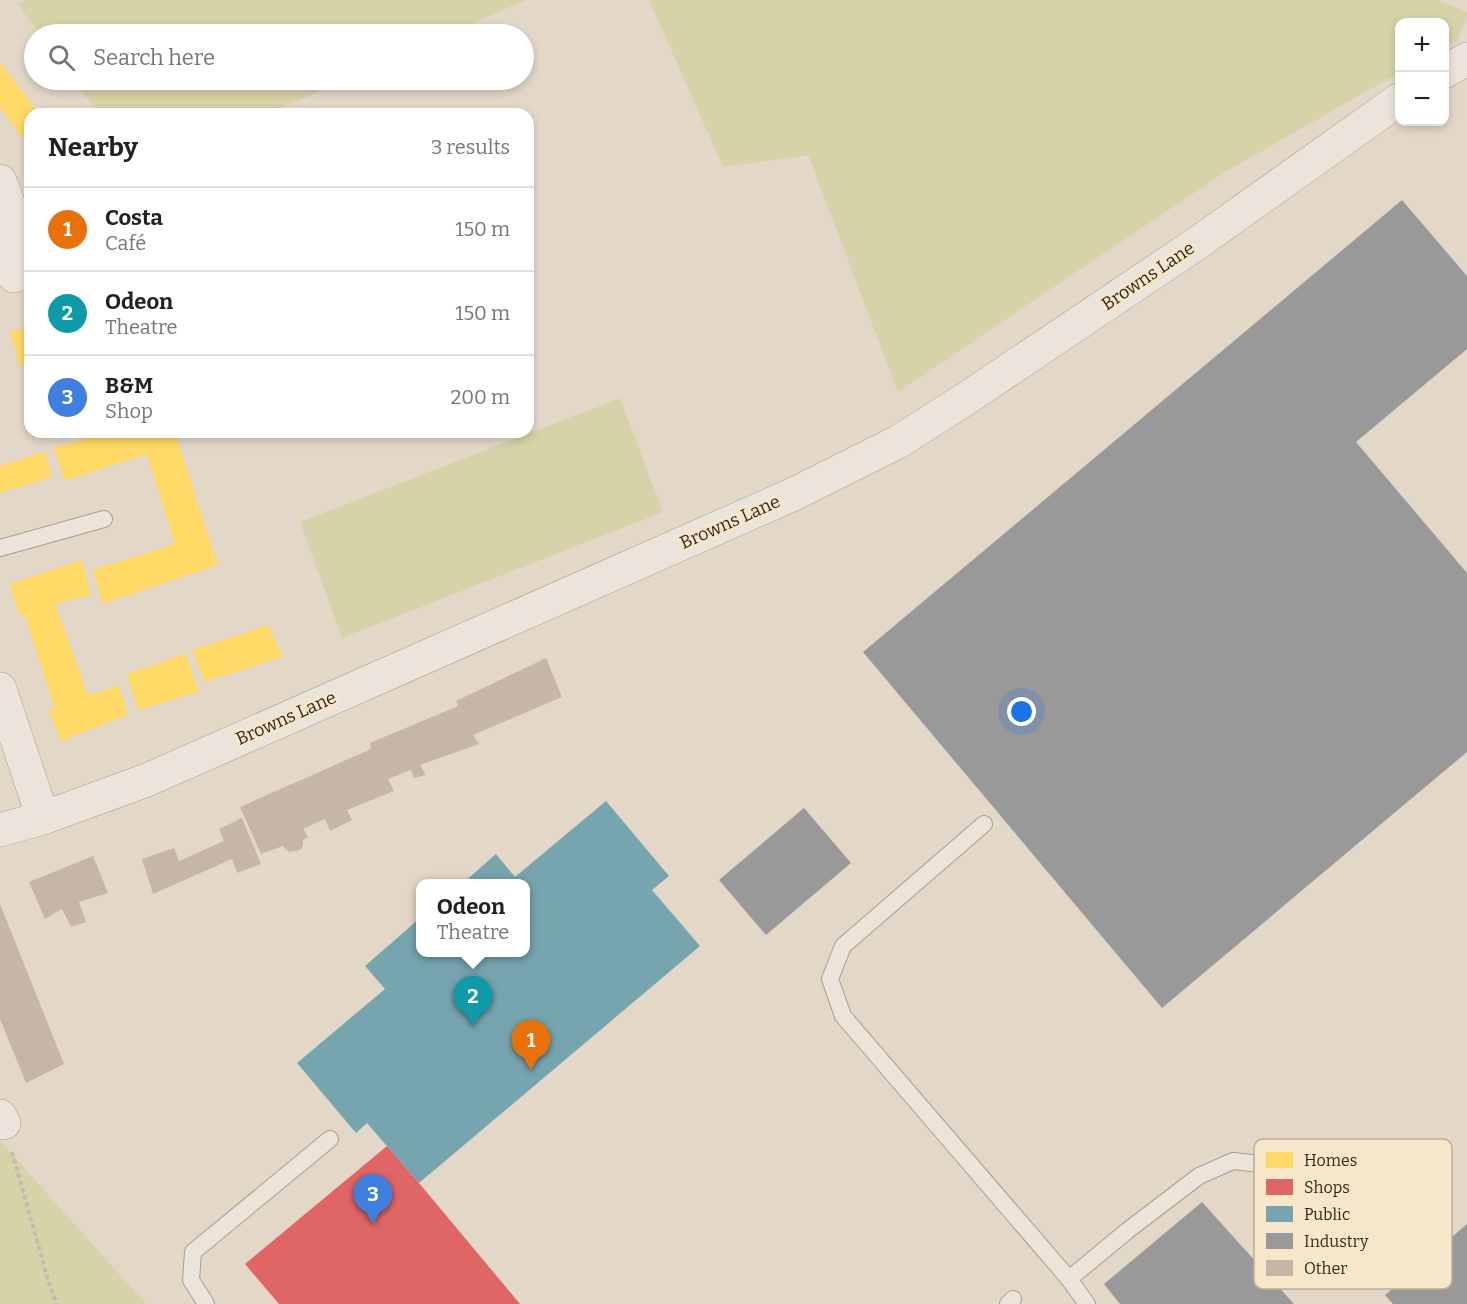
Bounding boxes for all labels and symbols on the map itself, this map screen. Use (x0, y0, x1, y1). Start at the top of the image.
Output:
street label: Browns Lane (1097, 237, 1199, 315)
street label: Browns Lane (676, 490, 784, 554)
street label: Browns Lane (232, 686, 340, 750)
your location (1007, 697, 1036, 726)
pin: 2 (454, 976, 492, 1026)
pin: 1 (512, 1020, 550, 1070)
legend (1254, 1139, 1452, 1289)
text: Homes (1304, 1151, 1357, 1170)
pin: 3 (354, 1174, 392, 1224)
text: Shops (1304, 1178, 1350, 1197)
text: Public (1304, 1205, 1350, 1224)
text: Industry (1304, 1232, 1369, 1251)
text: Other (1304, 1259, 1347, 1278)

